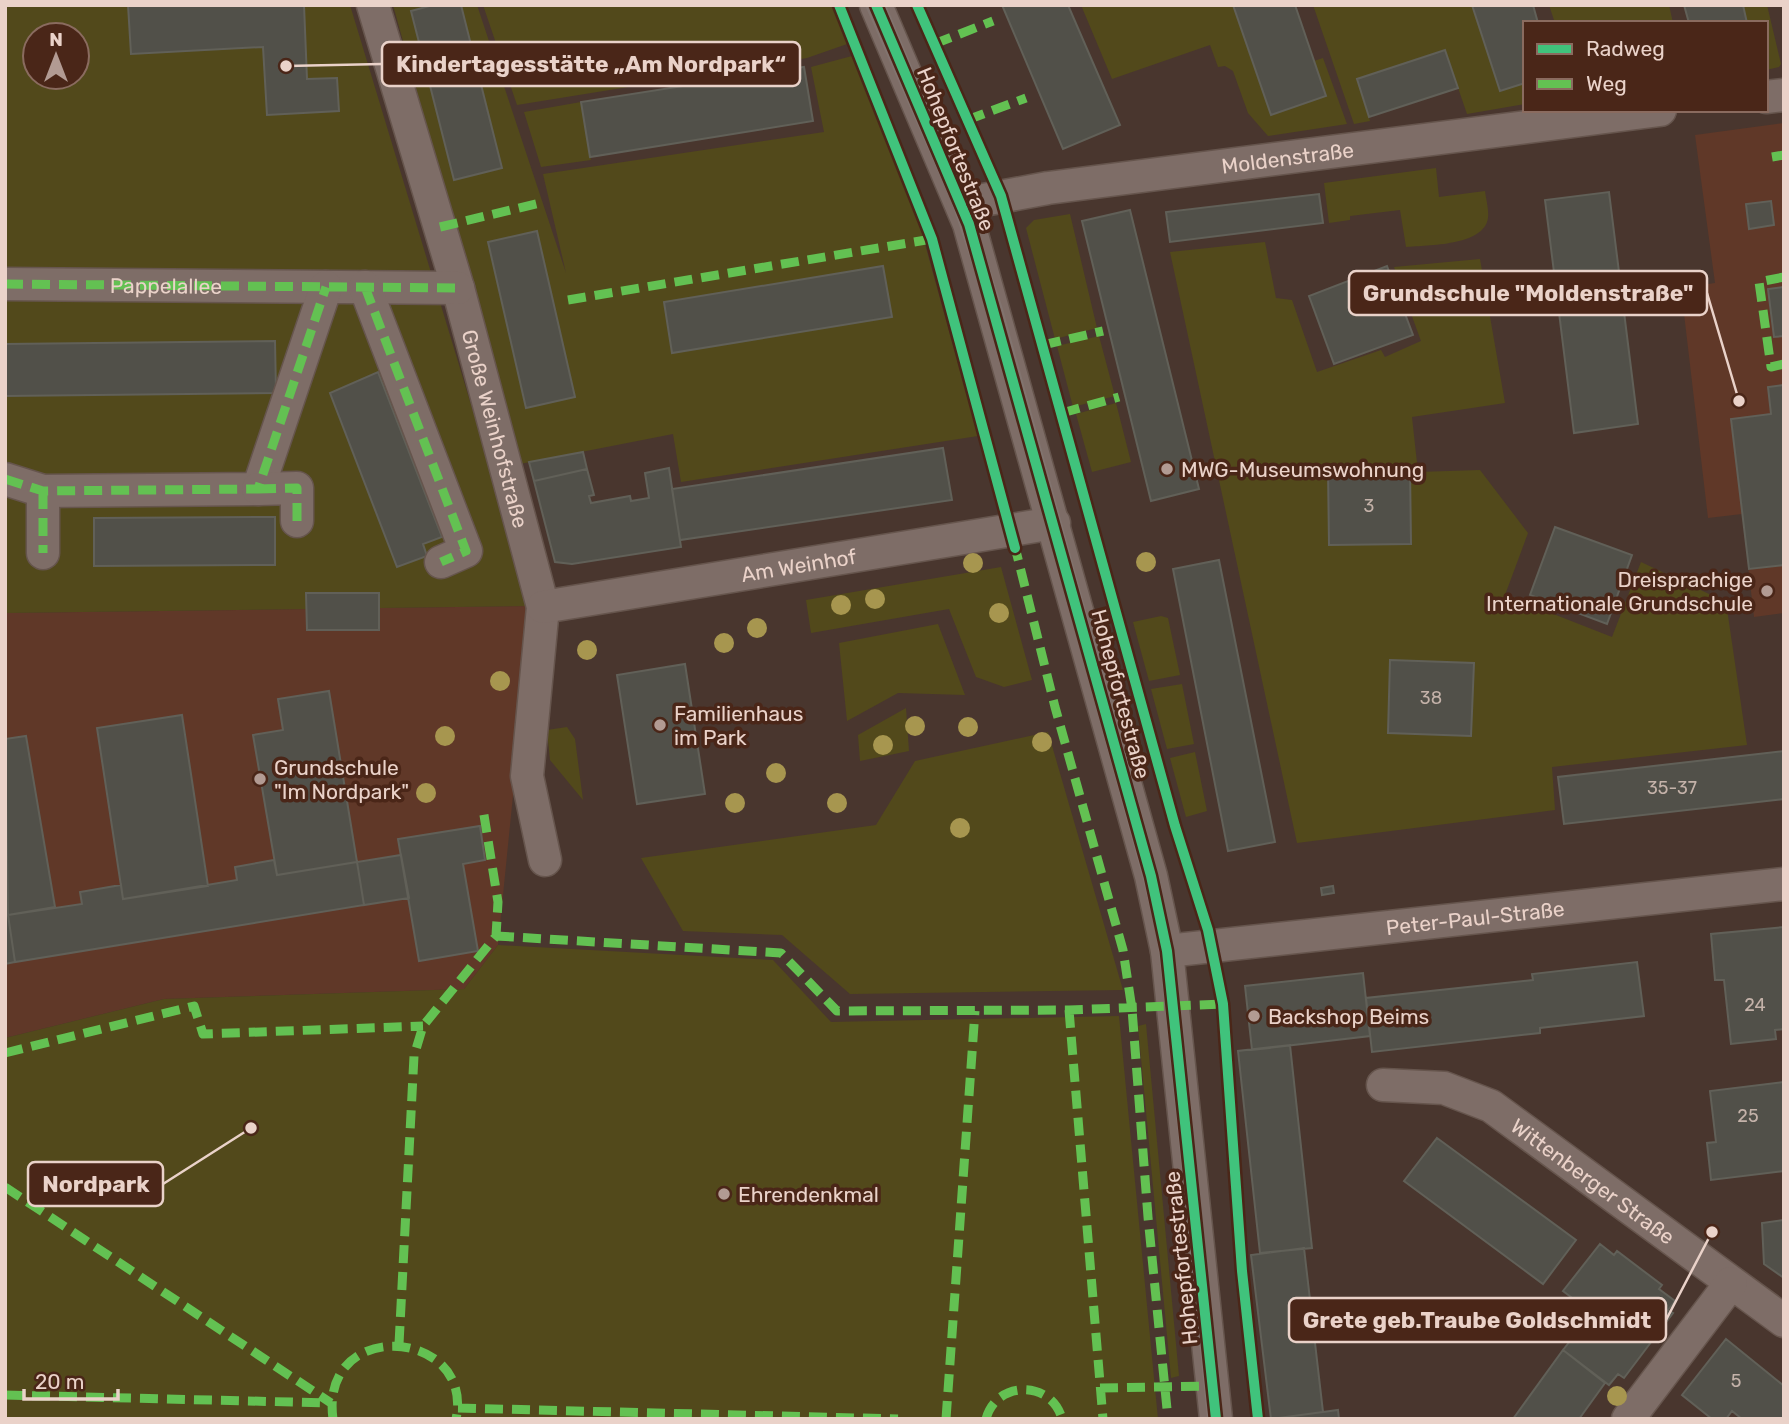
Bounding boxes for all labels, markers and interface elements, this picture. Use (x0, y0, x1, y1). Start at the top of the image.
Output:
north arrow (21, 21, 91, 91)
legend (1523, 21, 1768, 112)
text: N (49, 28, 63, 51)
text: Radweg (1586, 36, 1665, 61)
callout: Kindertagesstätte „Am Nordpark“ (382, 42, 800, 86)
text: Kindertagesstätte „Am Nordpark“ (396, 50, 786, 78)
street label: Hohepfortestraße (912, 64, 1000, 234)
text: Weg (1586, 71, 1627, 96)
street label: Moldenstraße (1220, 137, 1355, 178)
callout: Grundschule "Moldenstraße" (1349, 271, 1707, 315)
street label: Pappelallee (110, 272, 222, 298)
text: Grundschule "Moldenstraße" (1363, 279, 1693, 307)
street label: Große Weinhofstraße (457, 327, 534, 531)
place label: MWG-Museumswohnung (1181, 457, 1424, 482)
marker: MWG-Museumswohnung (1159, 461, 1175, 477)
house number: 3 (1364, 495, 1374, 517)
street label: Am Weinhof (739, 543, 858, 587)
place label: Dreisprachige Internationale Grundschule (1486, 567, 1753, 616)
marker: Dreisprachige Internationale Grundschule (1759, 583, 1775, 599)
street label: Hohepfortestraße (1086, 607, 1156, 781)
house number: 38 (1420, 687, 1442, 709)
place label: Familienhaus im Park (674, 701, 803, 750)
marker: Familienhaus im Park (652, 717, 668, 733)
place label: Grundschule "Im Nordpark" (274, 755, 409, 804)
marker: Grundschule "Im Nordpark" (252, 771, 268, 787)
house number: 35-37 (1647, 777, 1697, 799)
street label: Peter-Paul-Straße (1385, 895, 1566, 940)
house number: 24 (1744, 994, 1766, 1016)
place label: Backshop Beims (1268, 1004, 1429, 1029)
marker: Backshop Beims (1246, 1008, 1262, 1024)
house number: 25 (1737, 1105, 1759, 1127)
street label: Wittenberger Straße (1506, 1113, 1680, 1249)
callout: Nordpark (28, 1162, 163, 1206)
text: Nordpark (42, 1170, 150, 1198)
street label: Hohepfortestraße (1159, 1170, 1203, 1346)
place label: Ehrendenkmal (738, 1182, 879, 1207)
marker: Ehrendenkmal (716, 1186, 732, 1202)
callout: Grete geb.Traube Goldschmidt (1289, 1298, 1666, 1342)
text: Grete geb.Traube Goldschmidt (1303, 1306, 1651, 1334)
scale bar (24, 1358, 119, 1402)
text: 20 m (35, 1369, 84, 1394)
house number: 5 (1731, 1370, 1741, 1392)

